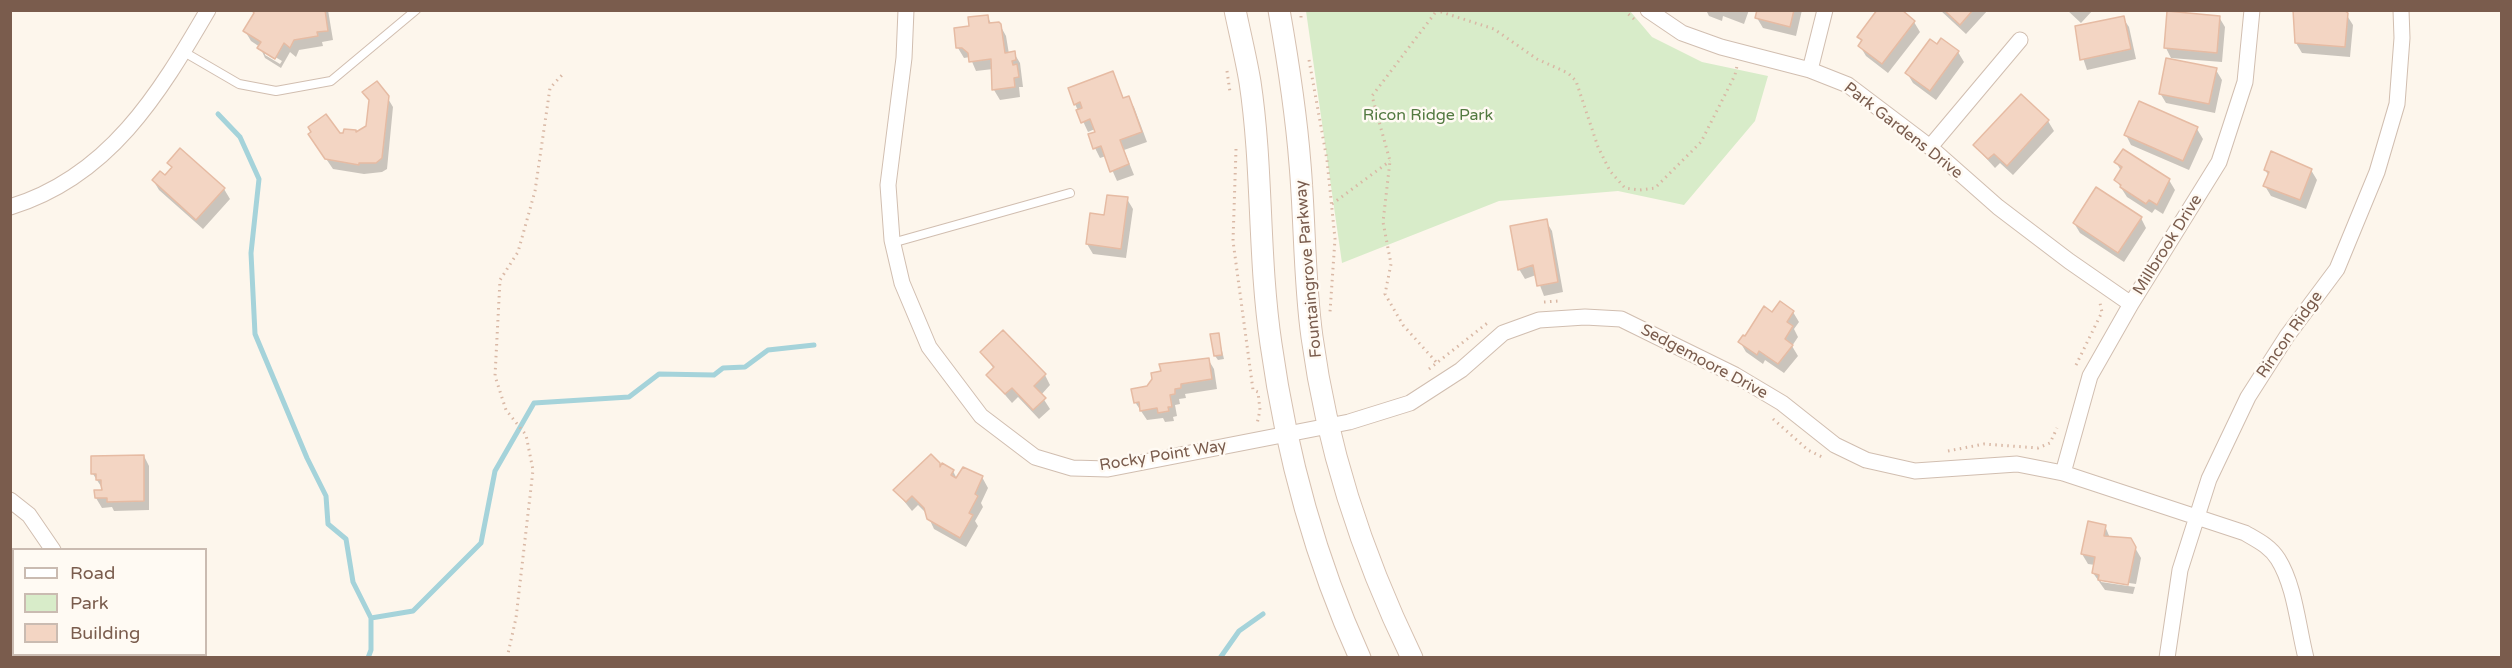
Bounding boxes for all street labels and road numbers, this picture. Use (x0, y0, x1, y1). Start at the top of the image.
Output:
street label: Park Gardens Drive (1840, 79, 1966, 183)
street label: Fountaingrove Parkway (1292, 179, 1326, 359)
street label: Millbrook Drive (2129, 191, 2207, 299)
street label: Rincon Ridge (2253, 288, 2327, 382)
street label: Sedgemoore Drive (1637, 320, 1771, 404)
street label: Rocky Point Way (1098, 436, 1228, 476)

